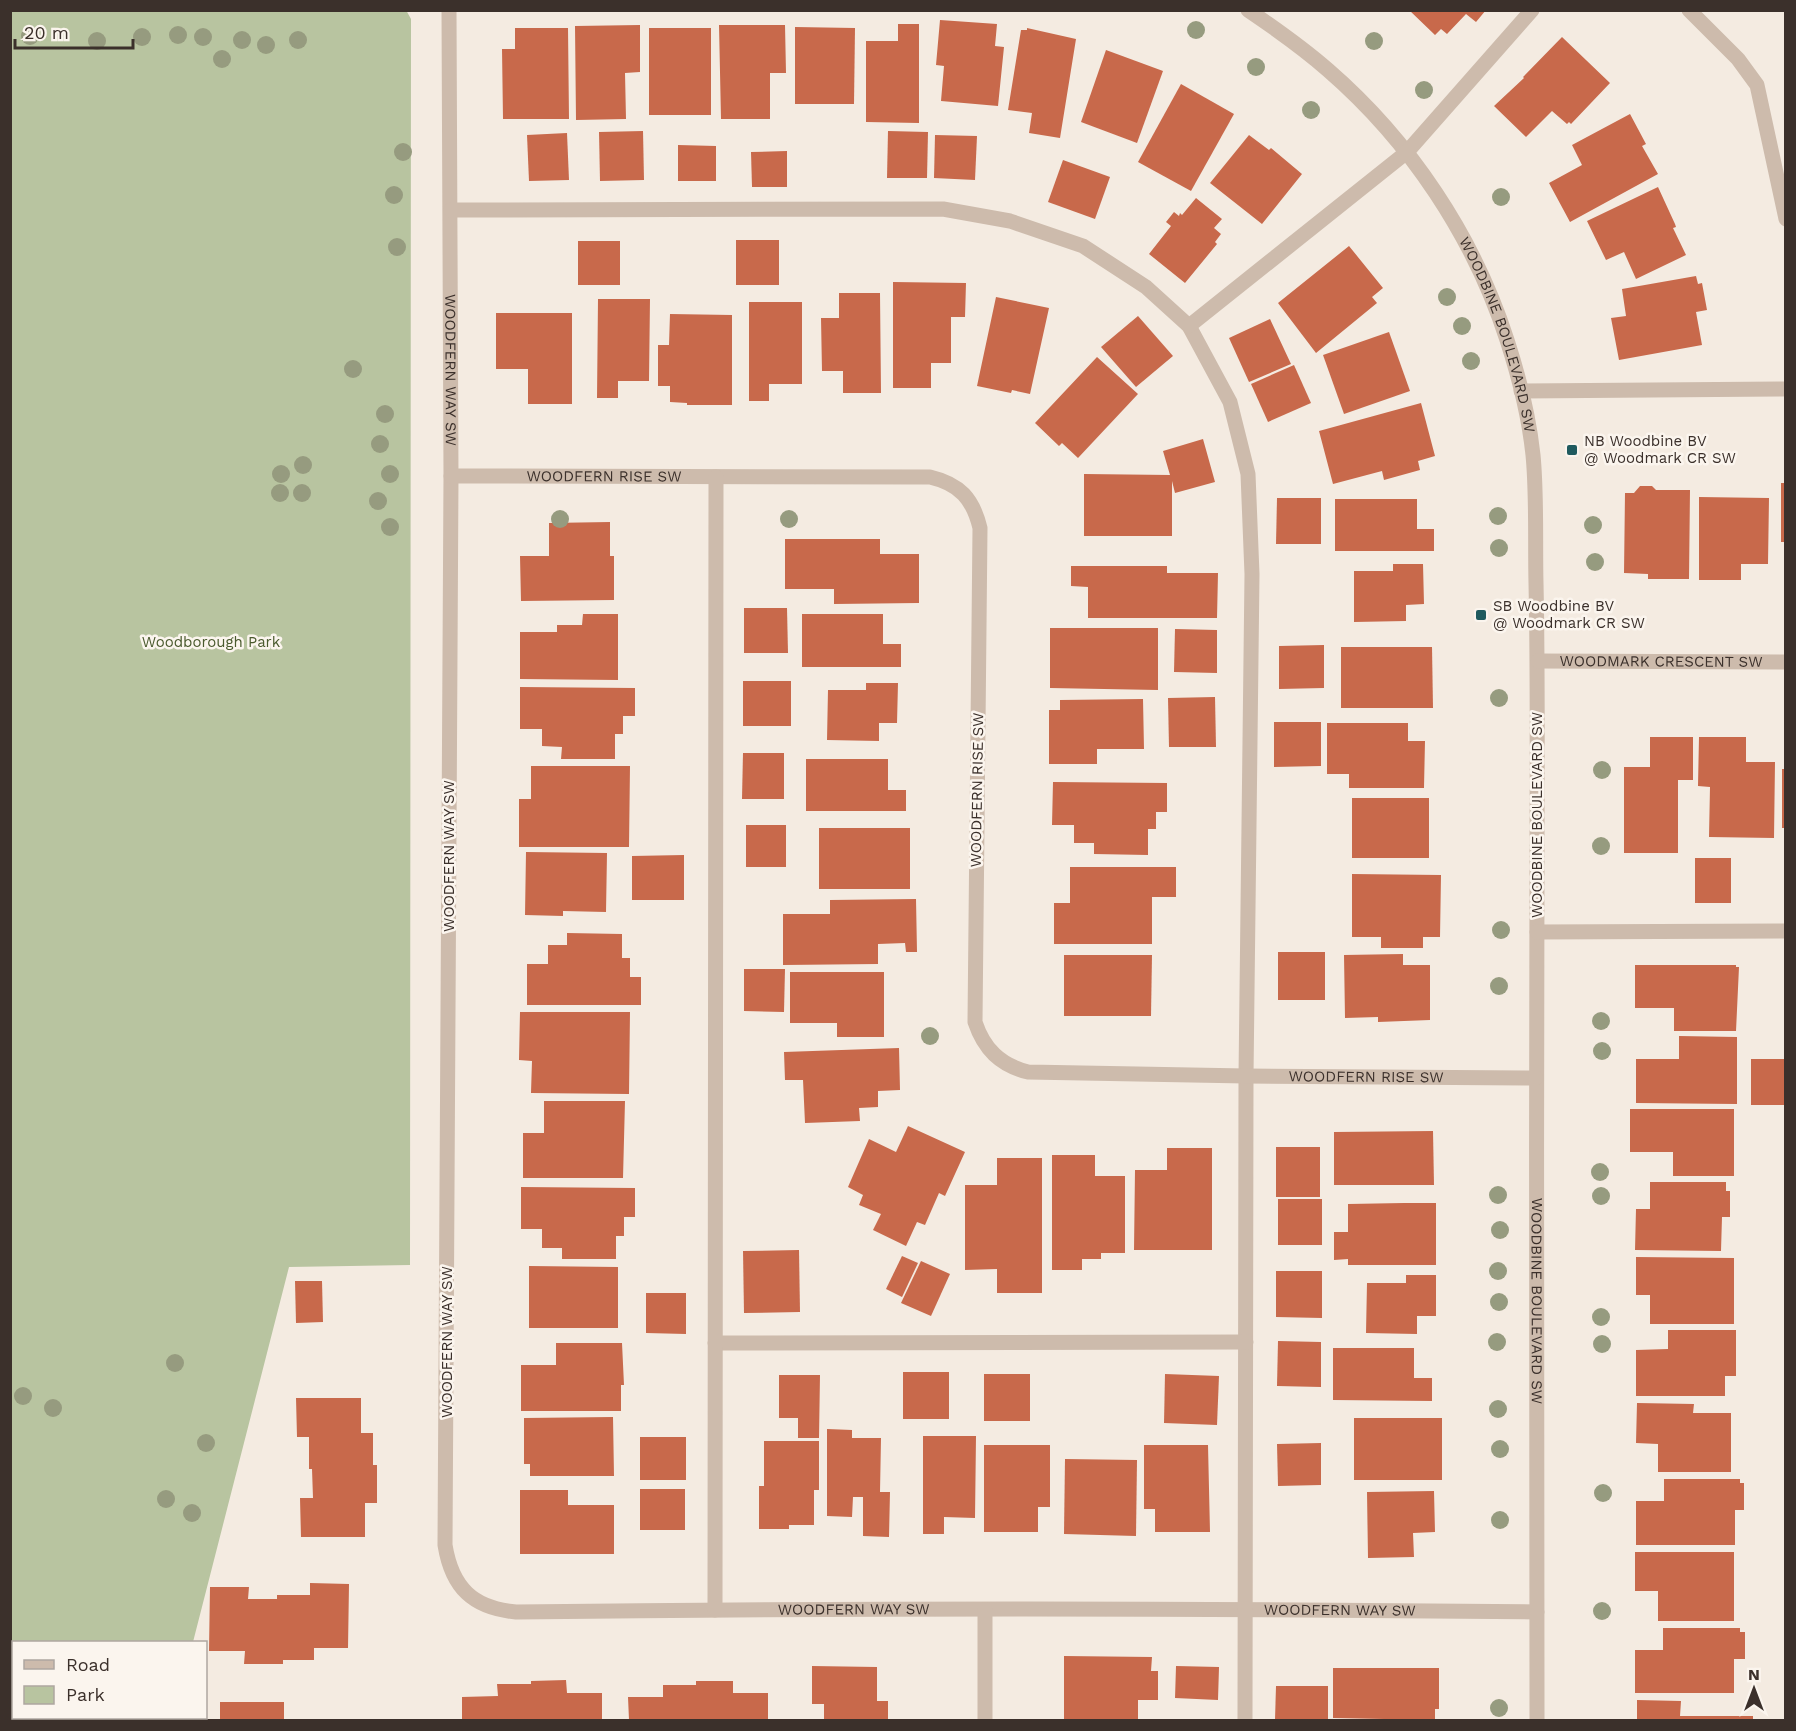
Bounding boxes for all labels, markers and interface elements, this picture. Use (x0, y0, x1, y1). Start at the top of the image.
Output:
scale bar (15, 12, 134, 50)
text: 20 m (24, 22, 69, 43)
street label: WOODBINE BOULEVARD SW (1455, 234, 1539, 434)
street label: WOODFERN WAY SW (441, 294, 460, 446)
place label: NB Woodbine BV @ Woodmark CR SW (1584, 432, 1736, 467)
marker: NB Woodbine BV @ Woodmark CR SW (1565, 443, 1579, 457)
street label: WOODFERN RISE SW (526, 467, 682, 485)
place label: SB Woodbine BV @ Woodmark CR SW (1493, 597, 1645, 632)
marker: SB Woodbine BV @ Woodmark CR SW (1474, 608, 1488, 622)
park label: Woodborough Park (142, 633, 281, 651)
street label: WOODMARK CRESCENT SW (1559, 652, 1763, 671)
street label: WOODFERN RISE SW (967, 712, 987, 868)
street label: WOODBINE BOULEVARD SW (1528, 712, 1546, 918)
street label: WOODFERN WAY SW (440, 780, 458, 932)
street label: WOODFERN RISE SW (1289, 1067, 1444, 1086)
street label: WOODBINE BOULEVARD SW (1528, 1198, 1546, 1404)
street label: WOODFERN WAY SW (438, 1266, 456, 1418)
street label: WOODFERN WAY SW (778, 1600, 930, 1619)
street label: WOODFERN WAY SW (1264, 1601, 1416, 1620)
legend (12, 1641, 207, 1719)
text: Road (66, 1654, 110, 1675)
north arrow (1724, 1659, 1784, 1719)
text: N (1748, 1665, 1760, 1684)
text: Park (66, 1684, 105, 1705)

